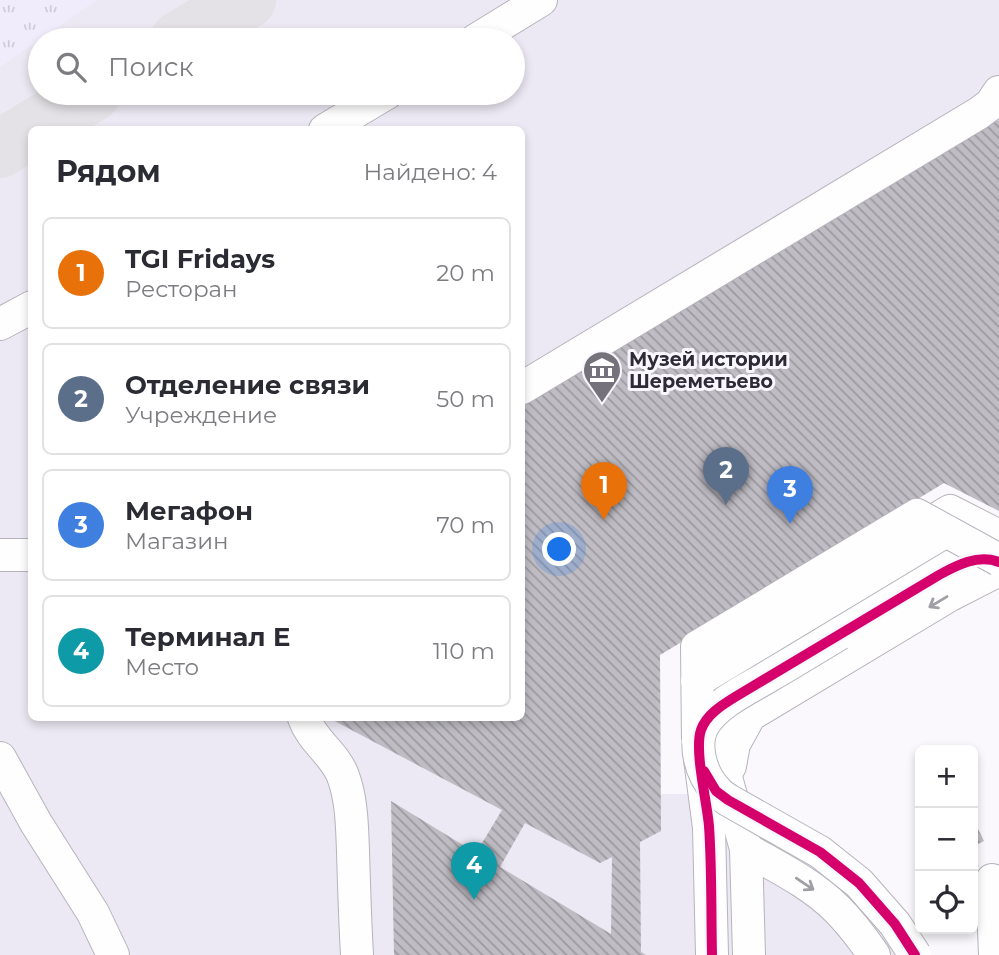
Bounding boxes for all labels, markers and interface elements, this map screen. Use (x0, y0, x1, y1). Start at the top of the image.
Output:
search box (28, 28, 525, 105)
icon: search (52, 48, 90, 86)
text: Поиск (108, 51, 194, 83)
text: Рядом (56, 153, 161, 190)
text: Найдено: 4 (363, 158, 497, 186)
text: TGI Fridays (125, 243, 275, 275)
text: 1 (76, 259, 86, 287)
text: 20 m (436, 259, 495, 287)
text: Ресторан (125, 275, 238, 303)
place label: Музей истории Шереметьево (629, 348, 788, 393)
museum icon: Музей истории Шереметьево (581, 349, 623, 404)
text: Отделение связи (125, 369, 370, 401)
text: 2 (74, 385, 88, 413)
text: 50 m (436, 385, 495, 413)
text: Учреждение (125, 401, 277, 429)
pin: 2 (703, 447, 749, 505)
pin: 1 (581, 462, 627, 520)
pin: 3 (767, 466, 813, 524)
text: Мегафон (125, 495, 253, 527)
text: 3 (74, 511, 88, 539)
text: 70 m (436, 511, 495, 539)
text: Магазин (125, 527, 229, 555)
your location (542, 532, 576, 566)
one-way arrow (929, 595, 949, 609)
text: Терминал E (125, 621, 290, 653)
text: 4 (73, 637, 89, 665)
text: 110 m (433, 637, 495, 665)
text: Место (125, 653, 199, 681)
map controls (915, 745, 978, 934)
button: + (915, 745, 978, 808)
button: − (915, 808, 978, 871)
pin: 4 (451, 842, 497, 900)
button: locate (915, 871, 978, 934)
one-way arrow (795, 877, 814, 891)

